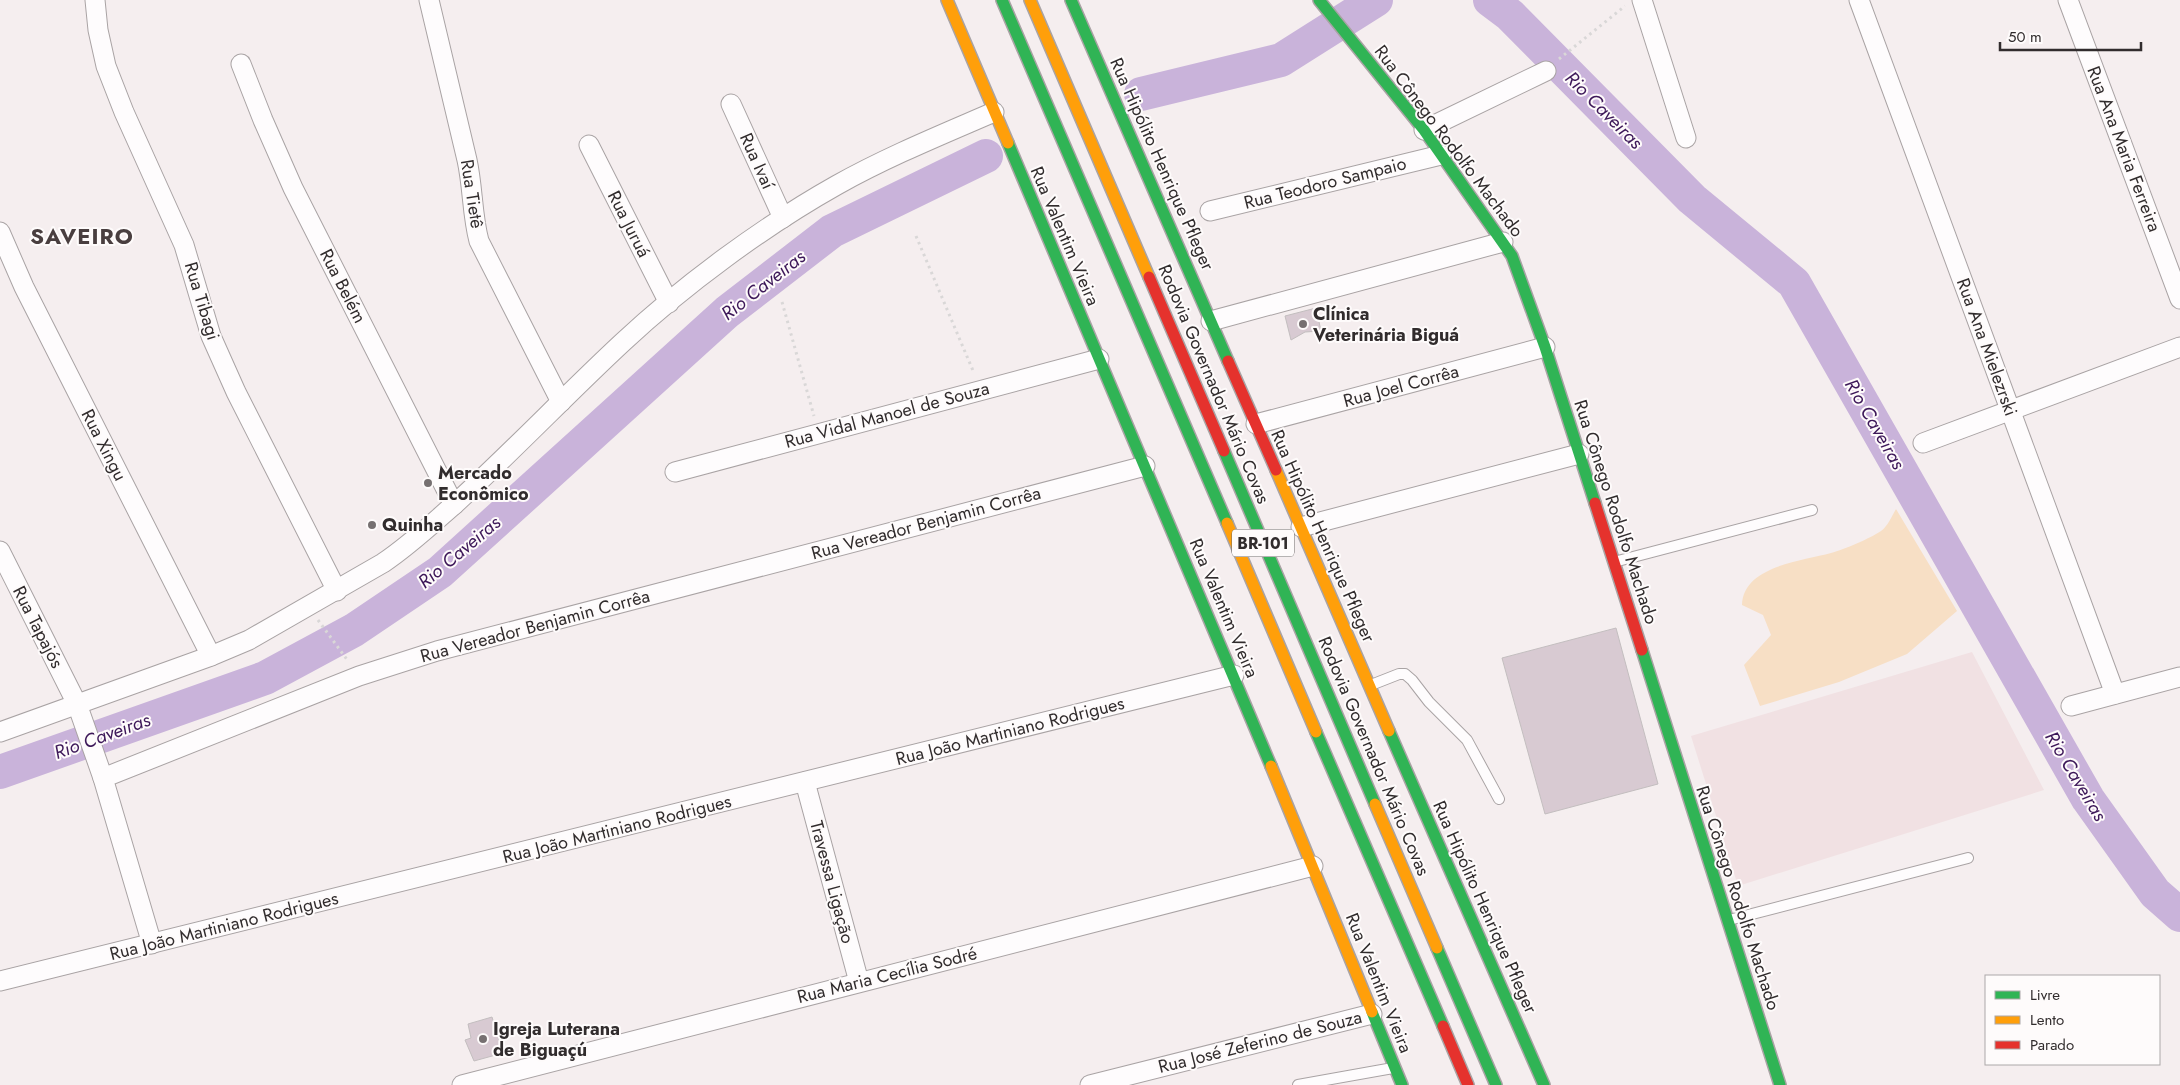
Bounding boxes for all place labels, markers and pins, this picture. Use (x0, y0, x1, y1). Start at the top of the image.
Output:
place label: Clínica Veterinária Biguá (1312, 301, 1459, 348)
marker: Clínica Veterinária Biguá (1297, 318, 1309, 330)
place label: Mercado Econômico (438, 460, 529, 507)
marker: Mercado Econômico (422, 477, 434, 489)
place label: Quinha (382, 512, 443, 538)
marker: Quinha (366, 519, 378, 531)
place label: Igreja Luterana de Biguaçú (493, 1016, 620, 1063)
marker: Igreja Luterana de Biguaçú (477, 1033, 489, 1045)

